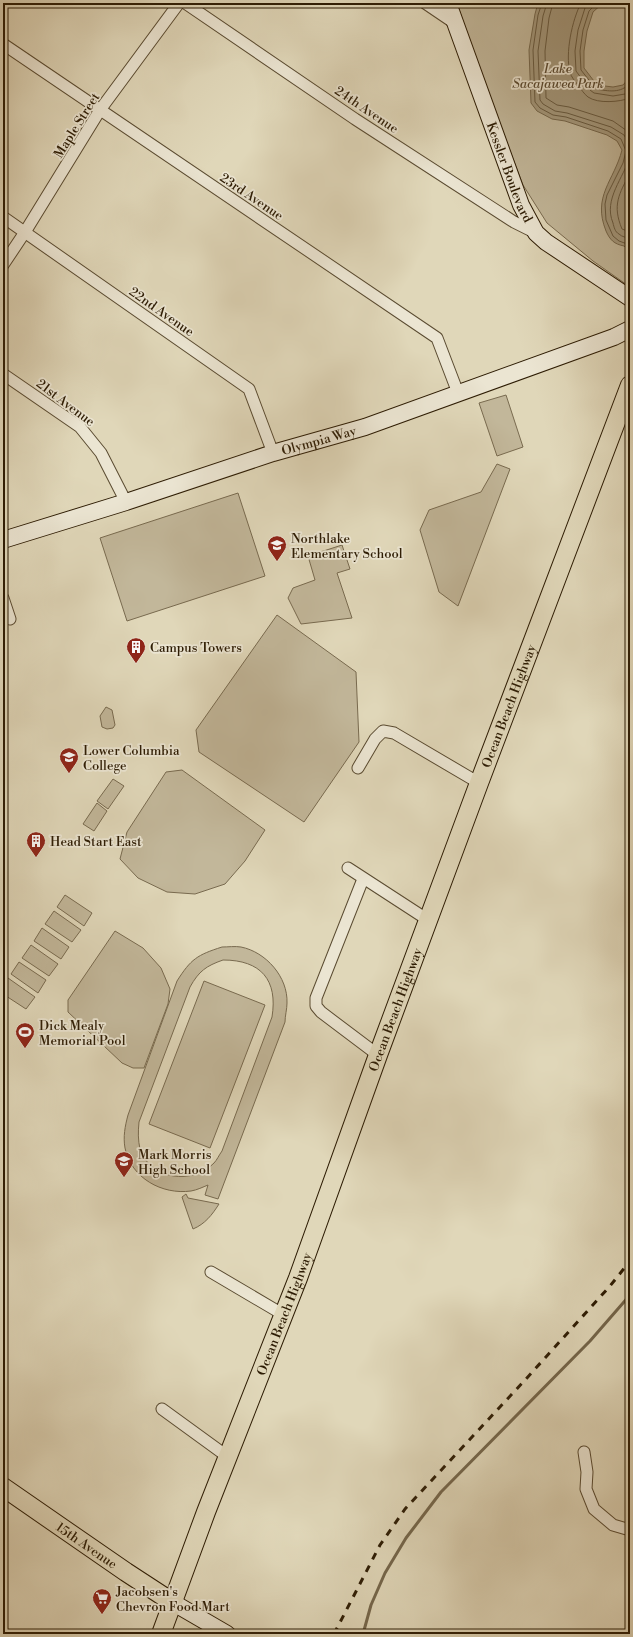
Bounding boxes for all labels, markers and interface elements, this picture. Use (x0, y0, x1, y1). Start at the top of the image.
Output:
park label: Lake Sacajawea Park (512, 61, 604, 92)
street label: 24th Avenue (332, 83, 402, 137)
street label: Maple Street (50, 90, 103, 161)
street label: Kessler Boulevard (483, 120, 536, 226)
street label: 23rd Avenue (217, 170, 287, 224)
street label: 22nd Avenue (126, 284, 197, 340)
street label: 21st Avenue (33, 376, 98, 430)
street label: Olympia Way (280, 423, 358, 459)
place label: Northlake Elementary School (291, 531, 403, 562)
school or university icon: Northlake Elementary School (266, 534, 288, 562)
building icon: Campus Towers (125, 636, 147, 664)
place label: Campus Towers (150, 640, 242, 656)
street label: Ocean Beach Highway (479, 642, 540, 770)
place label: Lower Columbia College (83, 743, 180, 774)
school or university icon: Lower Columbia College (58, 746, 80, 774)
building icon: Head Start East (25, 830, 47, 858)
place label: Head Start East (50, 834, 142, 850)
street label: Ocean Beach Highway (366, 945, 426, 1074)
place label: Dick Mealy Memorial Pool (39, 1018, 126, 1049)
sports icon: Dick Mealy Memorial Pool (14, 1021, 36, 1049)
place label: Mark Morris High School (138, 1147, 212, 1178)
school or university icon: Mark Morris High School (113, 1150, 135, 1178)
street label: Ocean Beach Highway (254, 1250, 316, 1378)
street label: 15th Avenue (53, 1519, 120, 1573)
place label: Jacobsen's Chevron Food Mart (115, 1584, 230, 1615)
supermarket icon: Jacobsen's Chevron Food Mart (91, 1587, 113, 1615)

